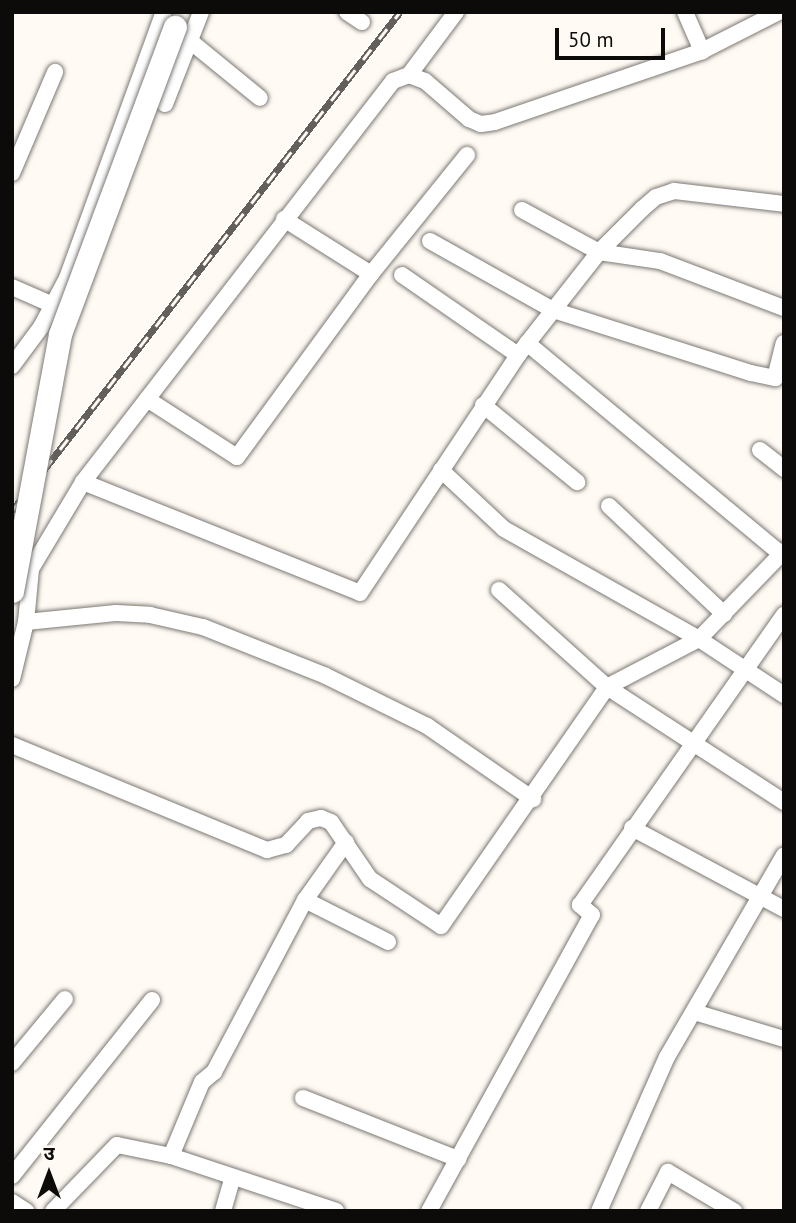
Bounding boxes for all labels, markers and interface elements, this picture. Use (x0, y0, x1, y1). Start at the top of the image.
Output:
scale bar (558, 14, 668, 58)
text: 50 m (568, 26, 614, 53)
north arrow (14, 1139, 84, 1209)
text: उ (43, 1141, 55, 1165)

